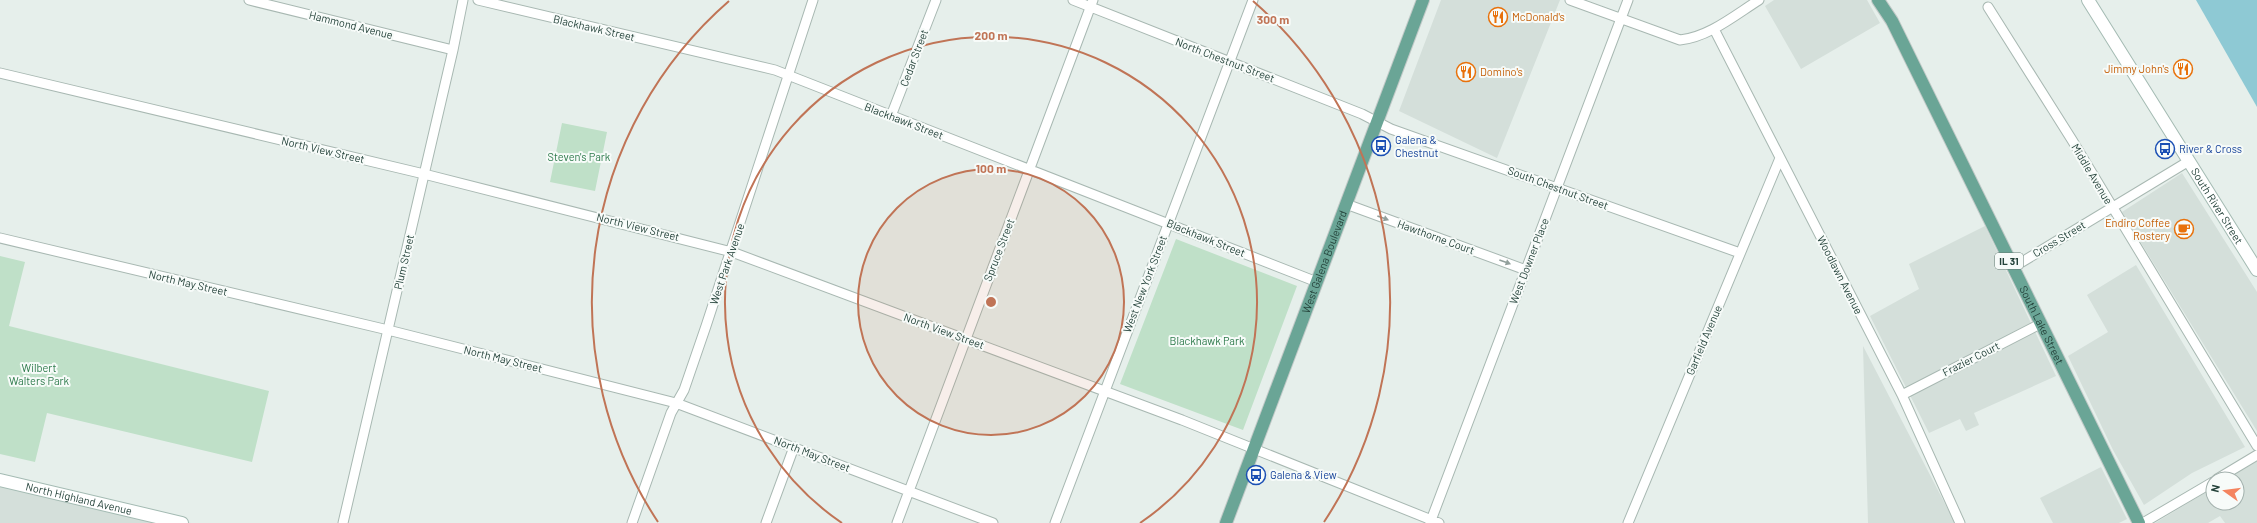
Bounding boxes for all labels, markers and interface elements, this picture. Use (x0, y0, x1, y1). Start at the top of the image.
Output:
restaurant icon: McDonald's (1487, 6, 1509, 28)
street label: Hammond Avenue (308, 8, 395, 41)
place label: McDonald's (1512, 10, 1565, 23)
street label: Blackhawk Street (552, 12, 636, 43)
text: 300 m (1257, 12, 1289, 26)
street label: Cedar Street (897, 27, 930, 88)
text: 200 m (975, 28, 1007, 42)
street label: North Chestnut Street (1174, 35, 1277, 84)
restaurant icon: Jimmy John's (2172, 58, 2194, 80)
restaurant icon: Domino's (1455, 61, 1477, 83)
place label: Jimmy John's (2104, 62, 2169, 75)
place label: Domino's (1480, 65, 1523, 78)
street label: Blackhawk Street (863, 100, 945, 142)
place label: Galena & Chestnut (1395, 133, 1438, 159)
street label: North View Street (280, 134, 366, 165)
bus stop icon: Galena & Chestnut (1370, 135, 1392, 157)
bus stop icon: River & Cross (2154, 138, 2176, 160)
street label: Middle Avenue (2069, 141, 2116, 206)
place label: River & Cross (2179, 142, 2242, 155)
park label: Steven's Park (548, 150, 611, 163)
text: 100 m (976, 161, 1006, 175)
street label: South Chestnut Street (1506, 163, 1610, 212)
street label: South River Street (2189, 165, 2246, 246)
street label: West Galena Boulevard (1299, 209, 1349, 315)
street label: North View Street (595, 210, 681, 243)
one-way arrow (1377, 215, 1389, 221)
street label: Blackhawk Street (1165, 216, 1247, 259)
street label: West Downer Place (1506, 216, 1551, 306)
place label: Endiro Coffee Rostery (2105, 216, 2170, 242)
street label: Spruce Street (981, 217, 1016, 283)
street label: Hawthorne Court (1396, 217, 1477, 257)
street label: Cross Street (2030, 218, 2087, 259)
cafe icon: Endiro Coffee Rostery (2173, 218, 2195, 240)
street label: West Park Avenue (707, 221, 747, 306)
street label: Plum Street (391, 233, 416, 291)
street label: West New York Street (1120, 233, 1169, 334)
street label: Woodlawn Avenue (1815, 233, 1866, 316)
road number: IL 31 (1995, 253, 2023, 269)
one-way arrow (1499, 260, 1511, 266)
street label: North May Street (147, 267, 229, 298)
street label: South Lake Street (2017, 283, 2067, 366)
centre of rings (984, 295, 998, 309)
street label: Garfield Avenue (1683, 303, 1724, 377)
street label: North View Street (902, 310, 986, 351)
park label: Blackhawk Park (1169, 334, 1245, 347)
street label: Frazier Court (1940, 339, 2001, 378)
street label: North May Street (463, 342, 544, 375)
park label: Wilbert Walters Park (9, 361, 70, 387)
street label: North May Street (772, 433, 852, 474)
bus stop icon: Galena & View (1245, 464, 1267, 486)
place label: Galena & View (1270, 468, 1337, 481)
north arrow (2205, 471, 2245, 511)
street label: North Highland Avenue (24, 479, 134, 517)
text: N (2208, 483, 2222, 494)

